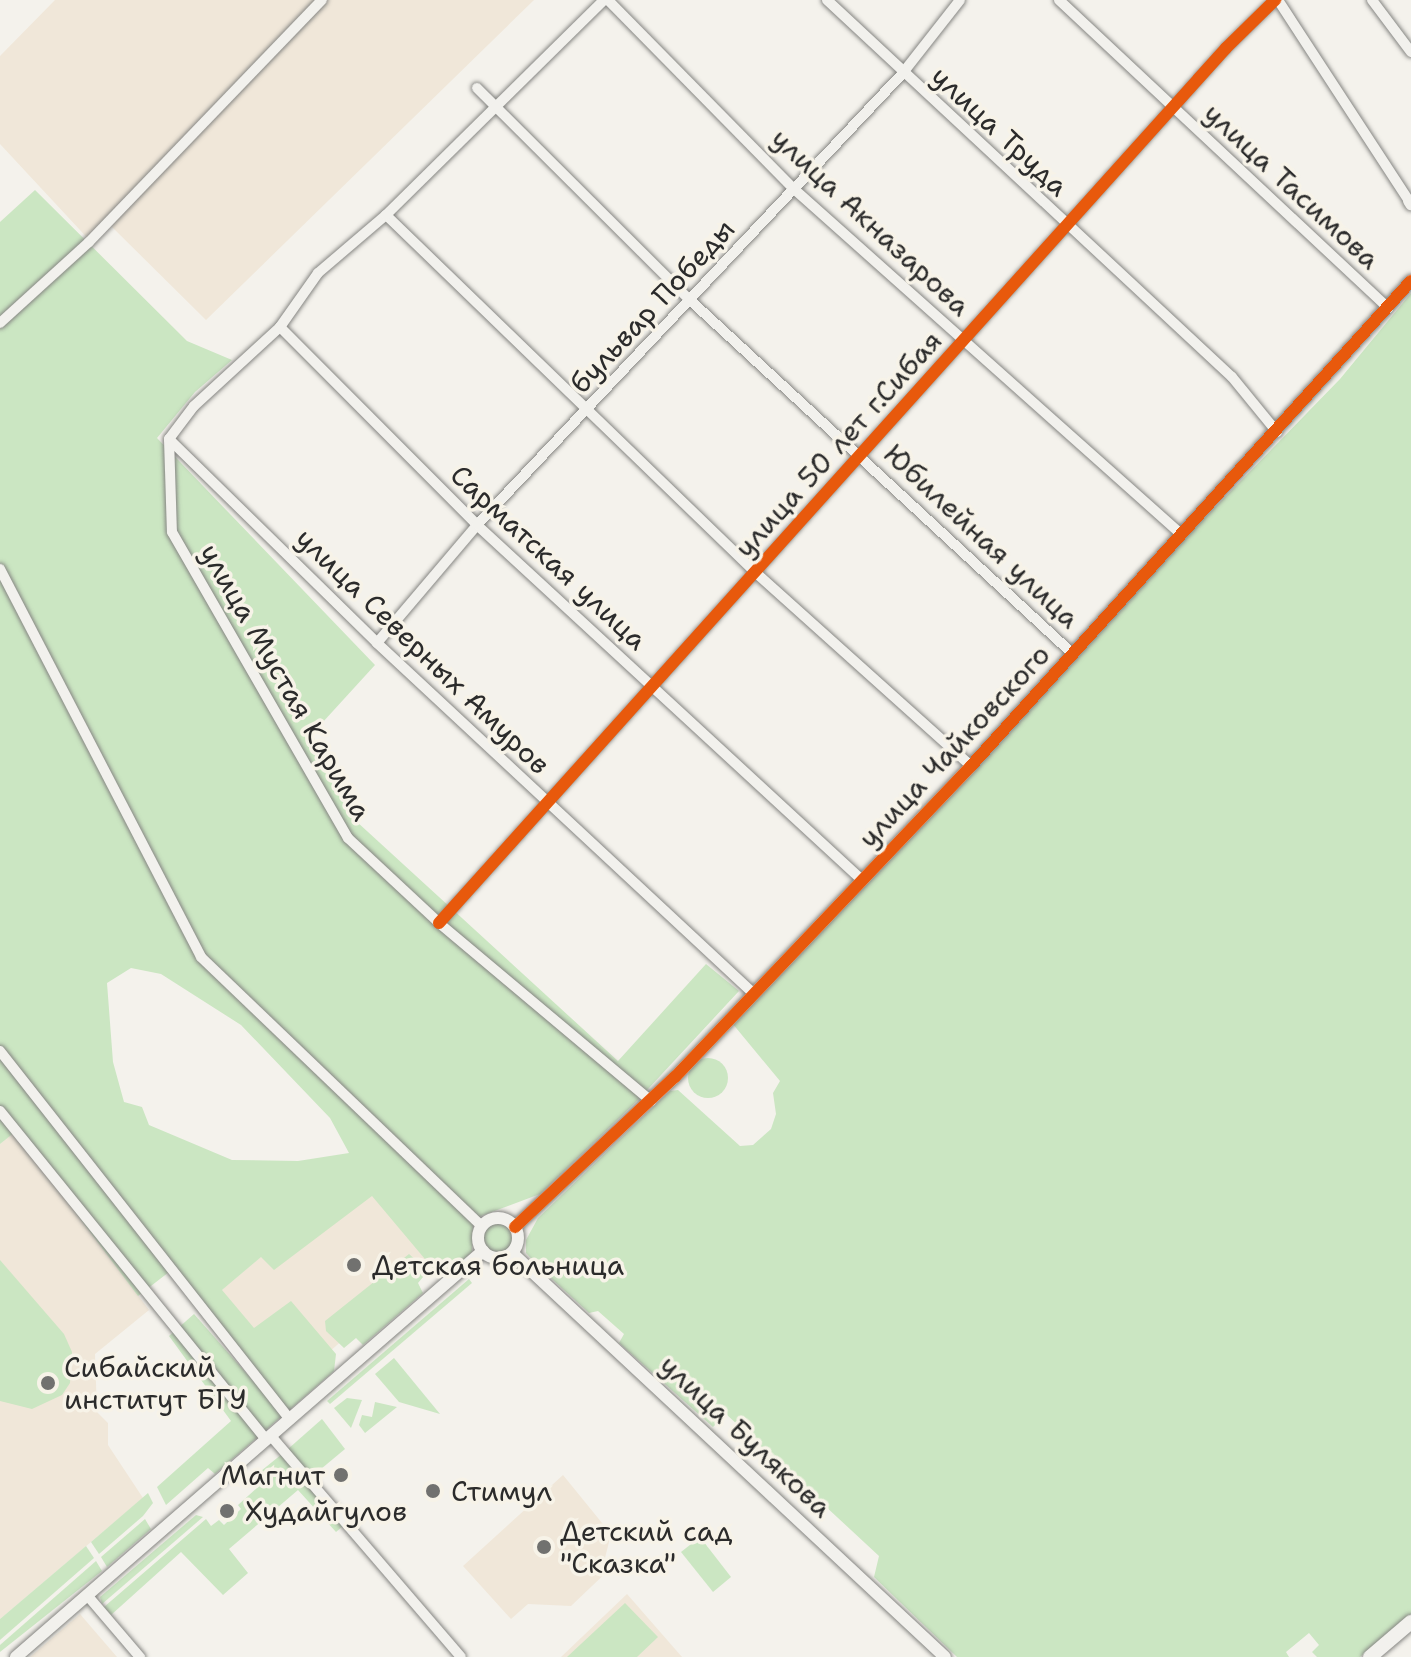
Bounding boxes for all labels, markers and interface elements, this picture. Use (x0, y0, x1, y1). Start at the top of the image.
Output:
street label: улица Труда (924, 59, 1076, 203)
street label: улица Тасимова (1197, 96, 1387, 276)
street label: улица Акназарова (765, 121, 977, 323)
street label: бульвар Победы (563, 212, 741, 400)
street label: улица 50 лет г.Сибая (727, 324, 949, 564)
street label: Юбилейная улица (878, 437, 1086, 635)
street label: Сарматская улица (444, 457, 654, 657)
street label: улица Северных Амуров (289, 521, 557, 781)
street label: улица Мустая Карима (193, 538, 379, 826)
street label: улица Чайковского (851, 638, 1057, 854)
place label: Детская больница (372, 1248, 624, 1282)
marker: Детская больница (343, 1254, 365, 1276)
street label: улица Булякова (653, 1348, 839, 1524)
place label: Сибайский институт БГУ (64, 1350, 247, 1416)
marker: Сибайский институт БГУ (39, 1374, 57, 1392)
place label: Магнит (221, 1458, 325, 1492)
marker: Магнит (332, 1466, 350, 1484)
place label: Стимул (451, 1474, 552, 1508)
marker: Стимул (422, 1480, 444, 1502)
place label: Худайгулов (245, 1494, 407, 1528)
marker: Худайгулов (216, 1500, 238, 1522)
place label: Детский сад "Сказка" (560, 1514, 733, 1580)
marker: Детский сад "Сказка" (535, 1538, 553, 1556)

